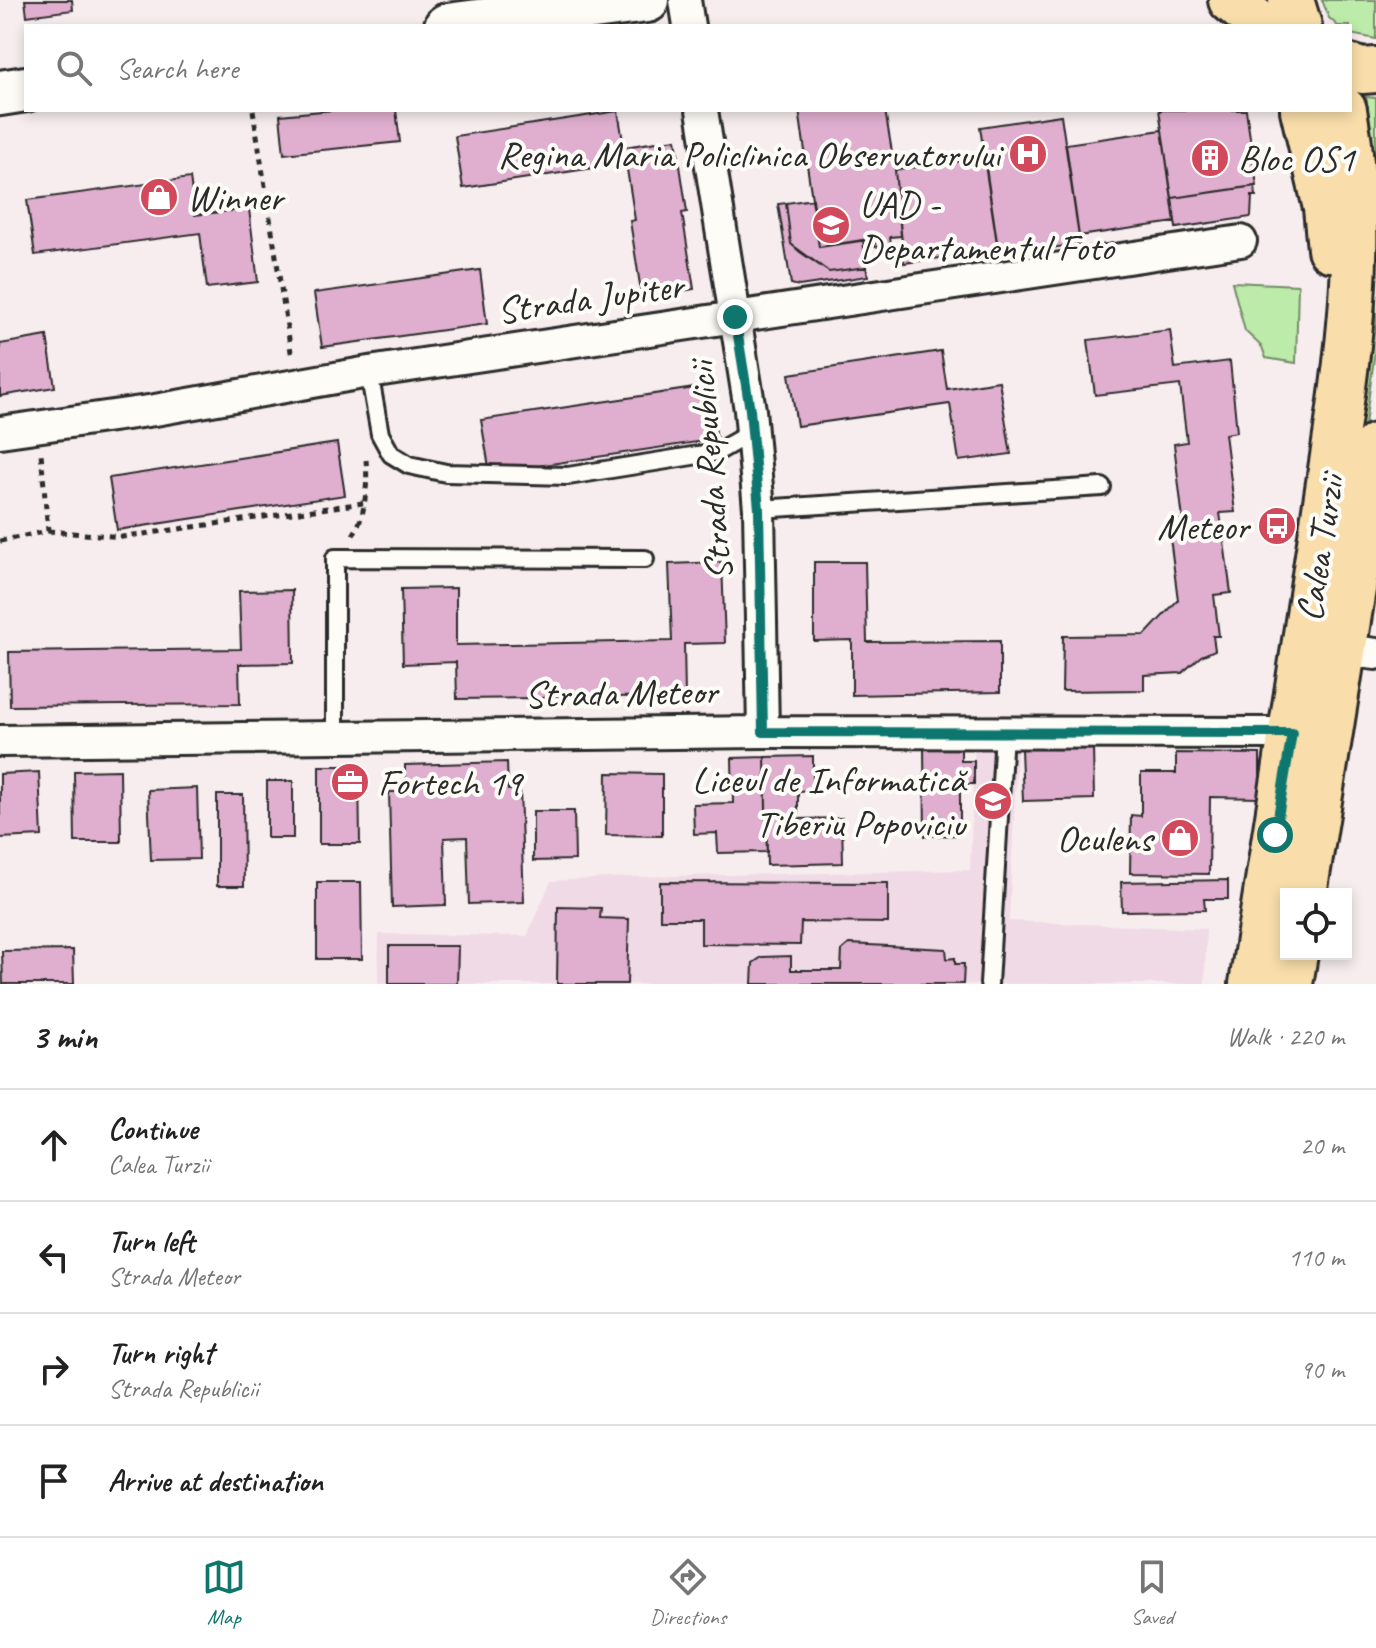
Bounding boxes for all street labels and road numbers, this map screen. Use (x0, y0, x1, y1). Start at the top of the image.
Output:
street label: Strada Jupiter (494, 261, 689, 334)
street label: Strada Republicii (677, 356, 743, 582)
street label: Calea Turzii (1285, 467, 1356, 625)
street label: Strada Meteor (524, 668, 720, 718)

